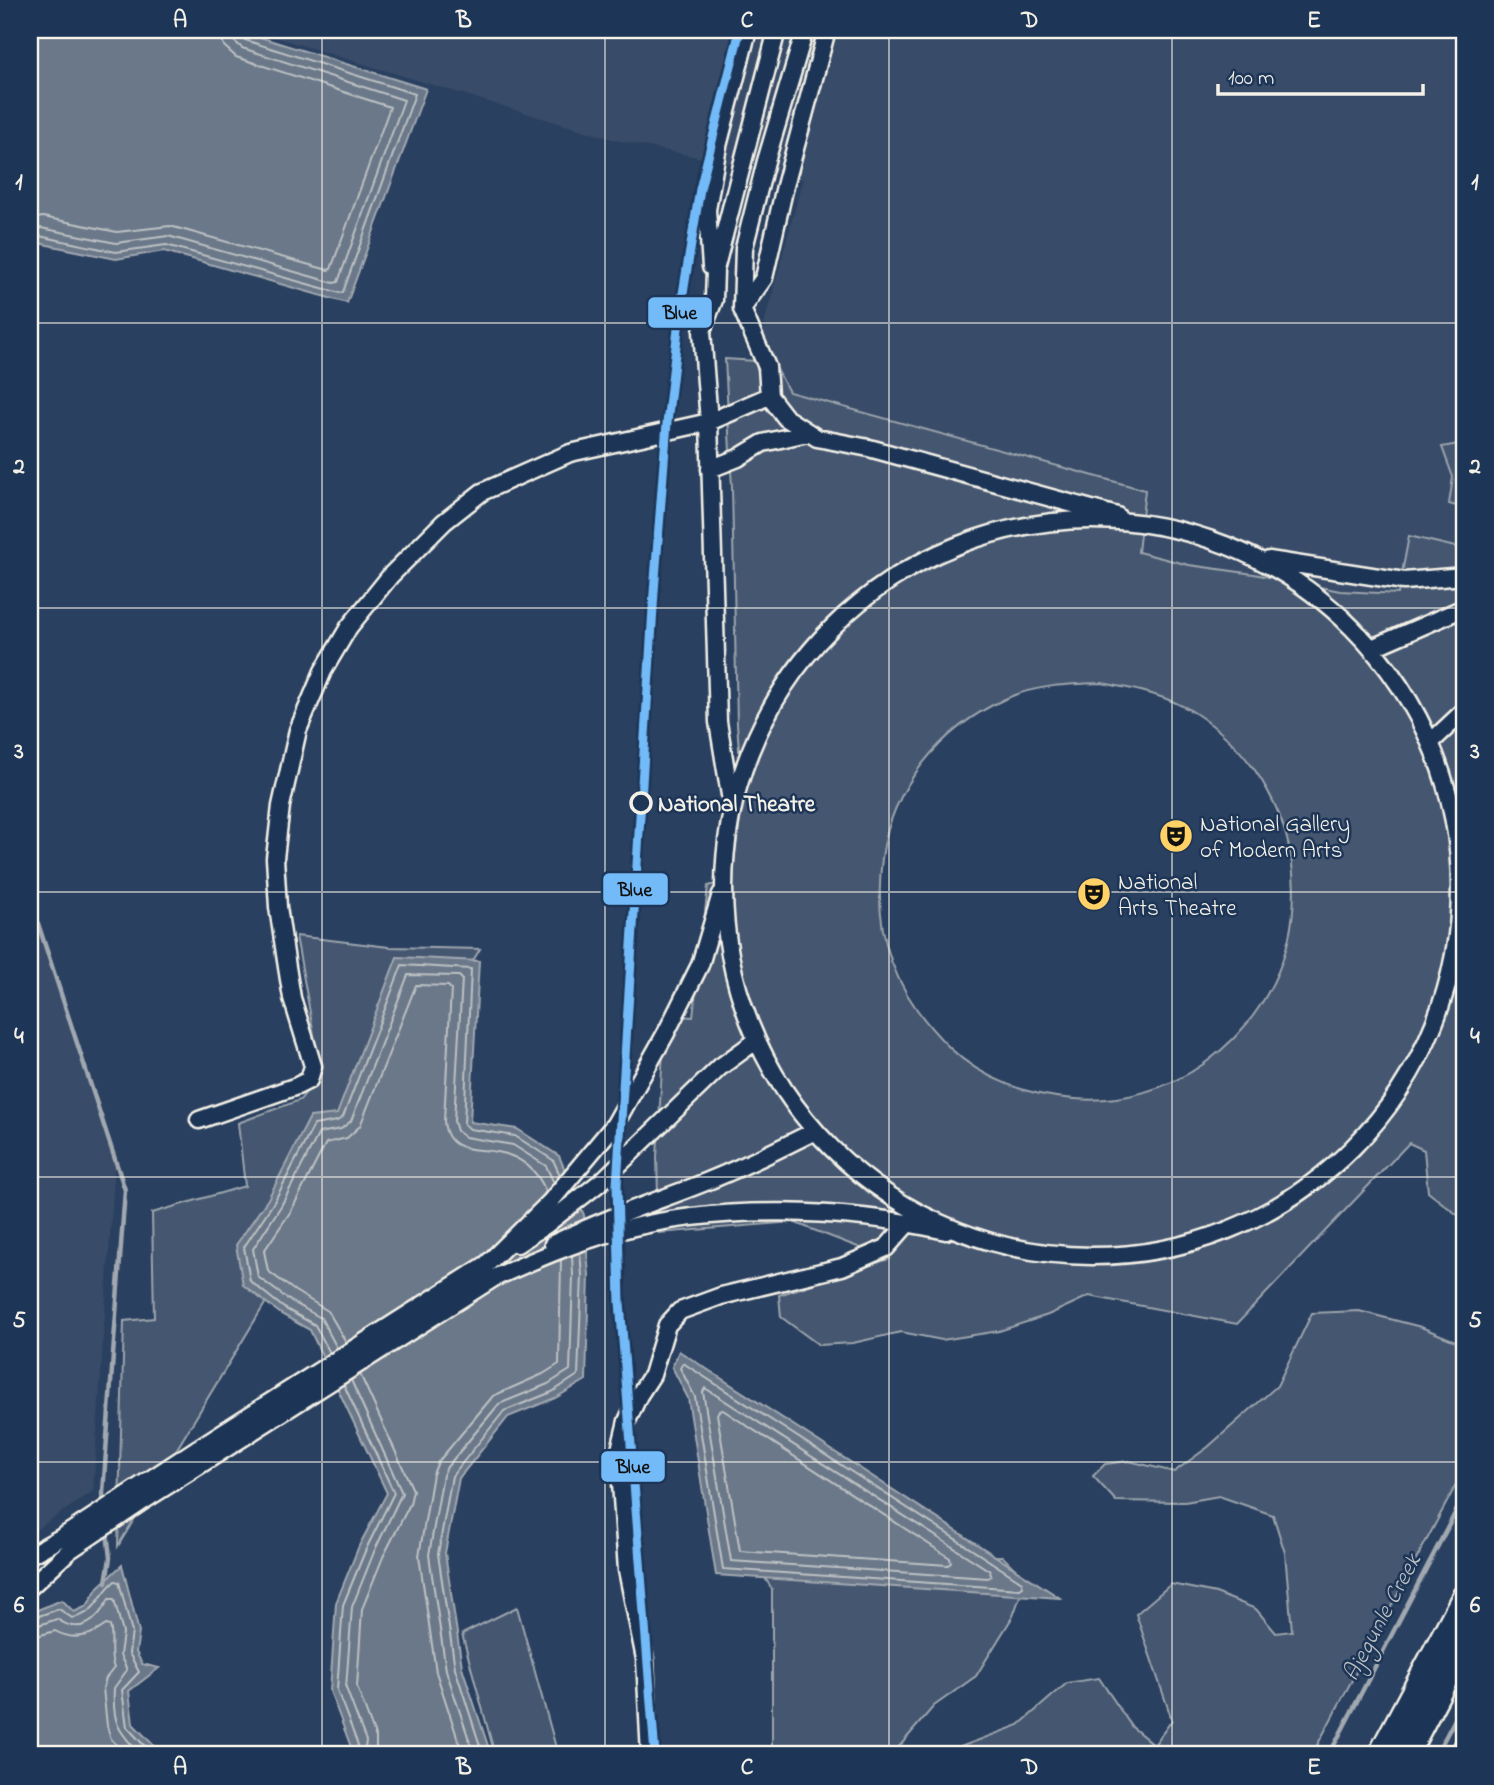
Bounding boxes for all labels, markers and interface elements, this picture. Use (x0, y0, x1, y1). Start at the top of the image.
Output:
text: A (173, 5, 187, 38)
text: B (455, 5, 472, 38)
text: C (741, 5, 754, 38)
text: D (1021, 5, 1038, 38)
text: E (1307, 5, 1321, 38)
scale bar (1218, 52, 1422, 96)
text: 100 m (1228, 64, 1274, 94)
text: 1 (15, 167, 23, 200)
text: 1 (1471, 167, 1479, 200)
line badge: Blue (647, 296, 713, 329)
text: Blue (662, 301, 698, 328)
text: 2 (12, 451, 25, 484)
text: 2 (1468, 451, 1481, 484)
text: 3 (13, 736, 24, 769)
text: 3 (1469, 736, 1480, 769)
place label: National Theatre (658, 789, 816, 822)
marker: National Theatre (630, 792, 652, 814)
place label: National Gallery of Modern Arts (1200, 809, 1350, 868)
theatre icon: National Gallery of Modern Arts (1157, 817, 1195, 855)
place label: National Arts Theatre (1118, 867, 1237, 926)
line badge: Blue (602, 872, 669, 906)
theatre icon: National Arts Theatre (1075, 875, 1113, 913)
text: Blue (617, 878, 653, 905)
text: 4 (14, 1021, 24, 1054)
text: 4 (1470, 1021, 1480, 1054)
text: 5 (12, 1305, 26, 1338)
text: 5 (1468, 1305, 1482, 1338)
line badge: Blue (600, 1450, 666, 1483)
text: Blue (615, 1455, 651, 1482)
water label: Ajegunle Creek (1335, 1547, 1432, 1688)
text: 6 (14, 1590, 25, 1623)
text: 6 (1470, 1590, 1481, 1623)
text: A (173, 1752, 187, 1785)
text: B (455, 1752, 472, 1785)
text: C (741, 1752, 754, 1785)
text: D (1021, 1752, 1038, 1785)
text: E (1307, 1752, 1321, 1785)

